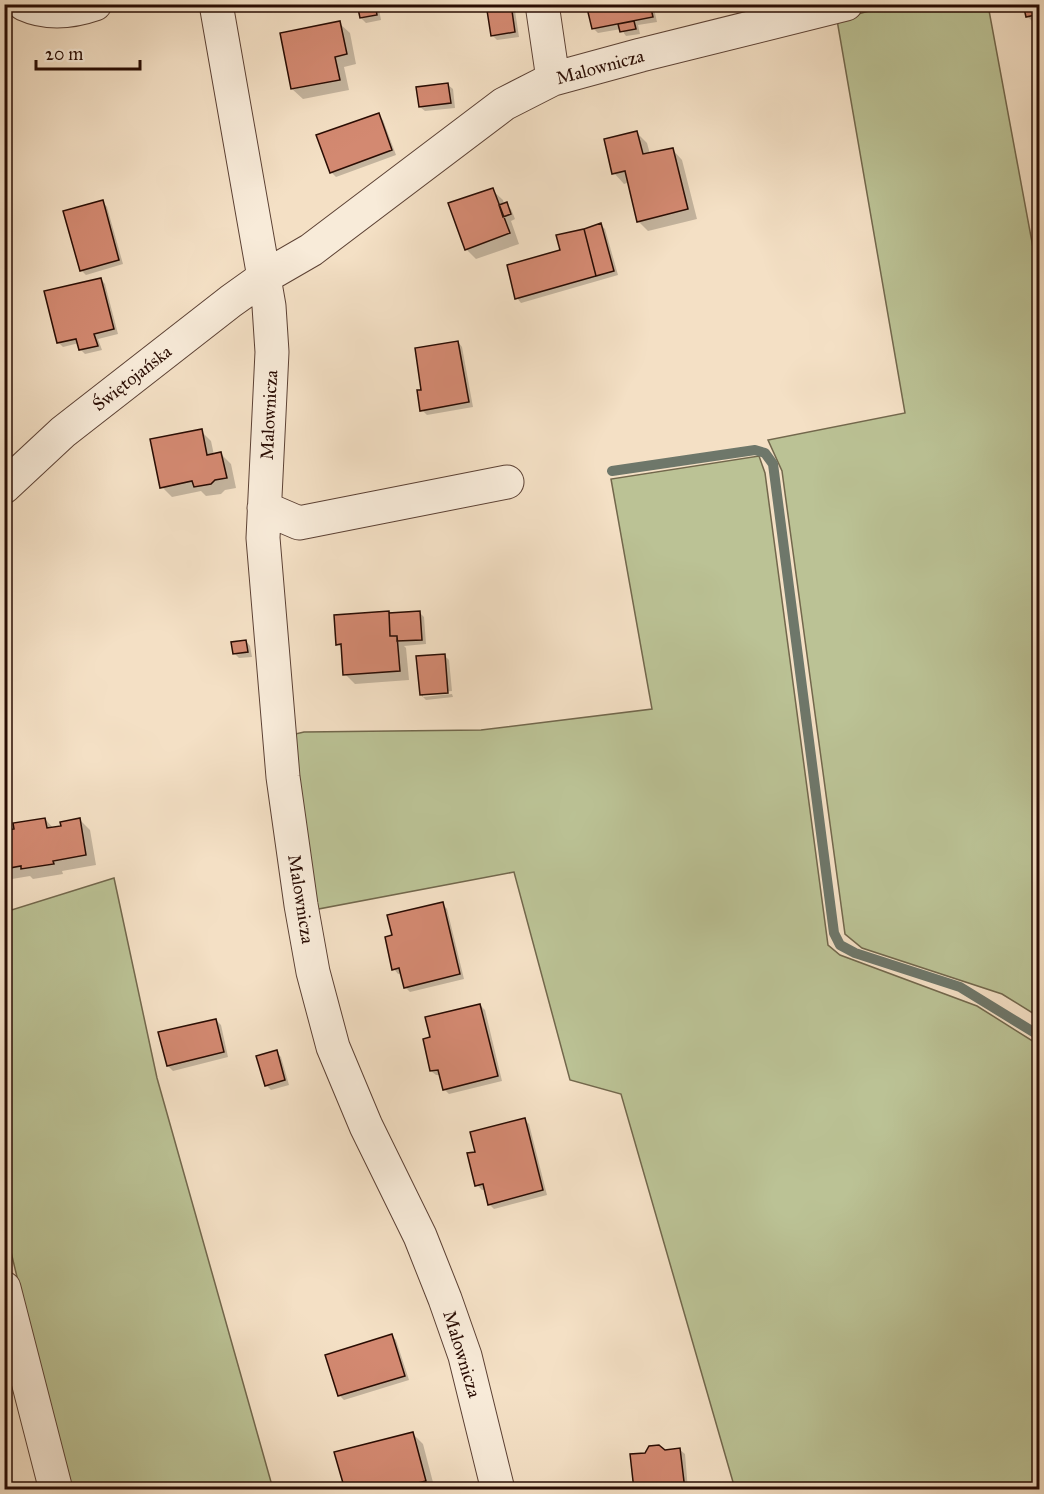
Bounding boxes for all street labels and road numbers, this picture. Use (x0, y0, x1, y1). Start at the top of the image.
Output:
street label: Malownicza (554, 45, 647, 89)
street label: Świętojańska (87, 339, 176, 416)
street label: Malownicza (256, 369, 282, 461)
street label: Malownicza (283, 853, 319, 946)
street label: Malownicza (438, 1308, 486, 1401)

